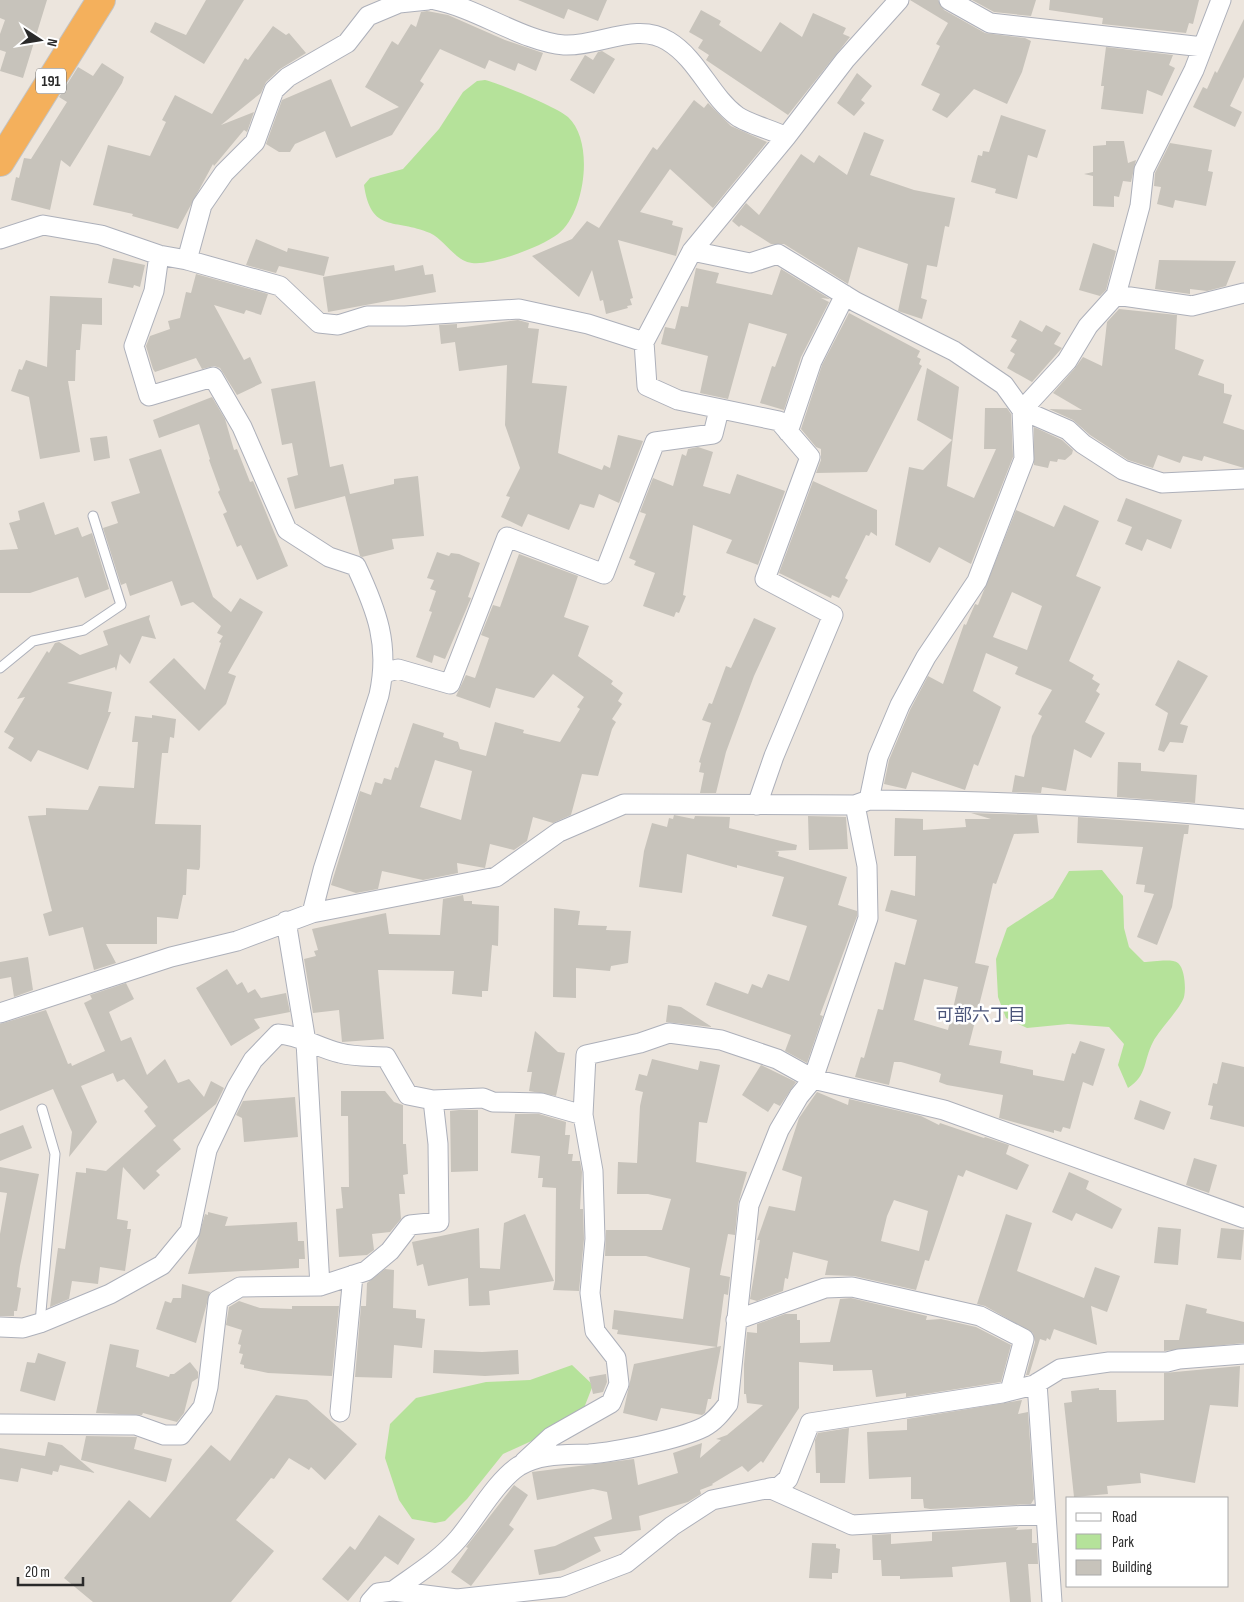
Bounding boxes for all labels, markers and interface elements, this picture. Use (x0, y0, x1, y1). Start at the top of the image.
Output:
north arrow (15, 15, 65, 65)
text: N (43, 37, 61, 48)
road number: 191 (36, 68, 66, 94)
district label: 可部六丁目 (936, 1005, 1026, 1026)
legend (1066, 1497, 1229, 1587)
text: Road (1112, 1508, 1137, 1527)
text: Park (1112, 1533, 1134, 1552)
scale bar (18, 1554, 82, 1586)
text: Building (1112, 1558, 1152, 1577)
text: 20 m (25, 1563, 50, 1582)

